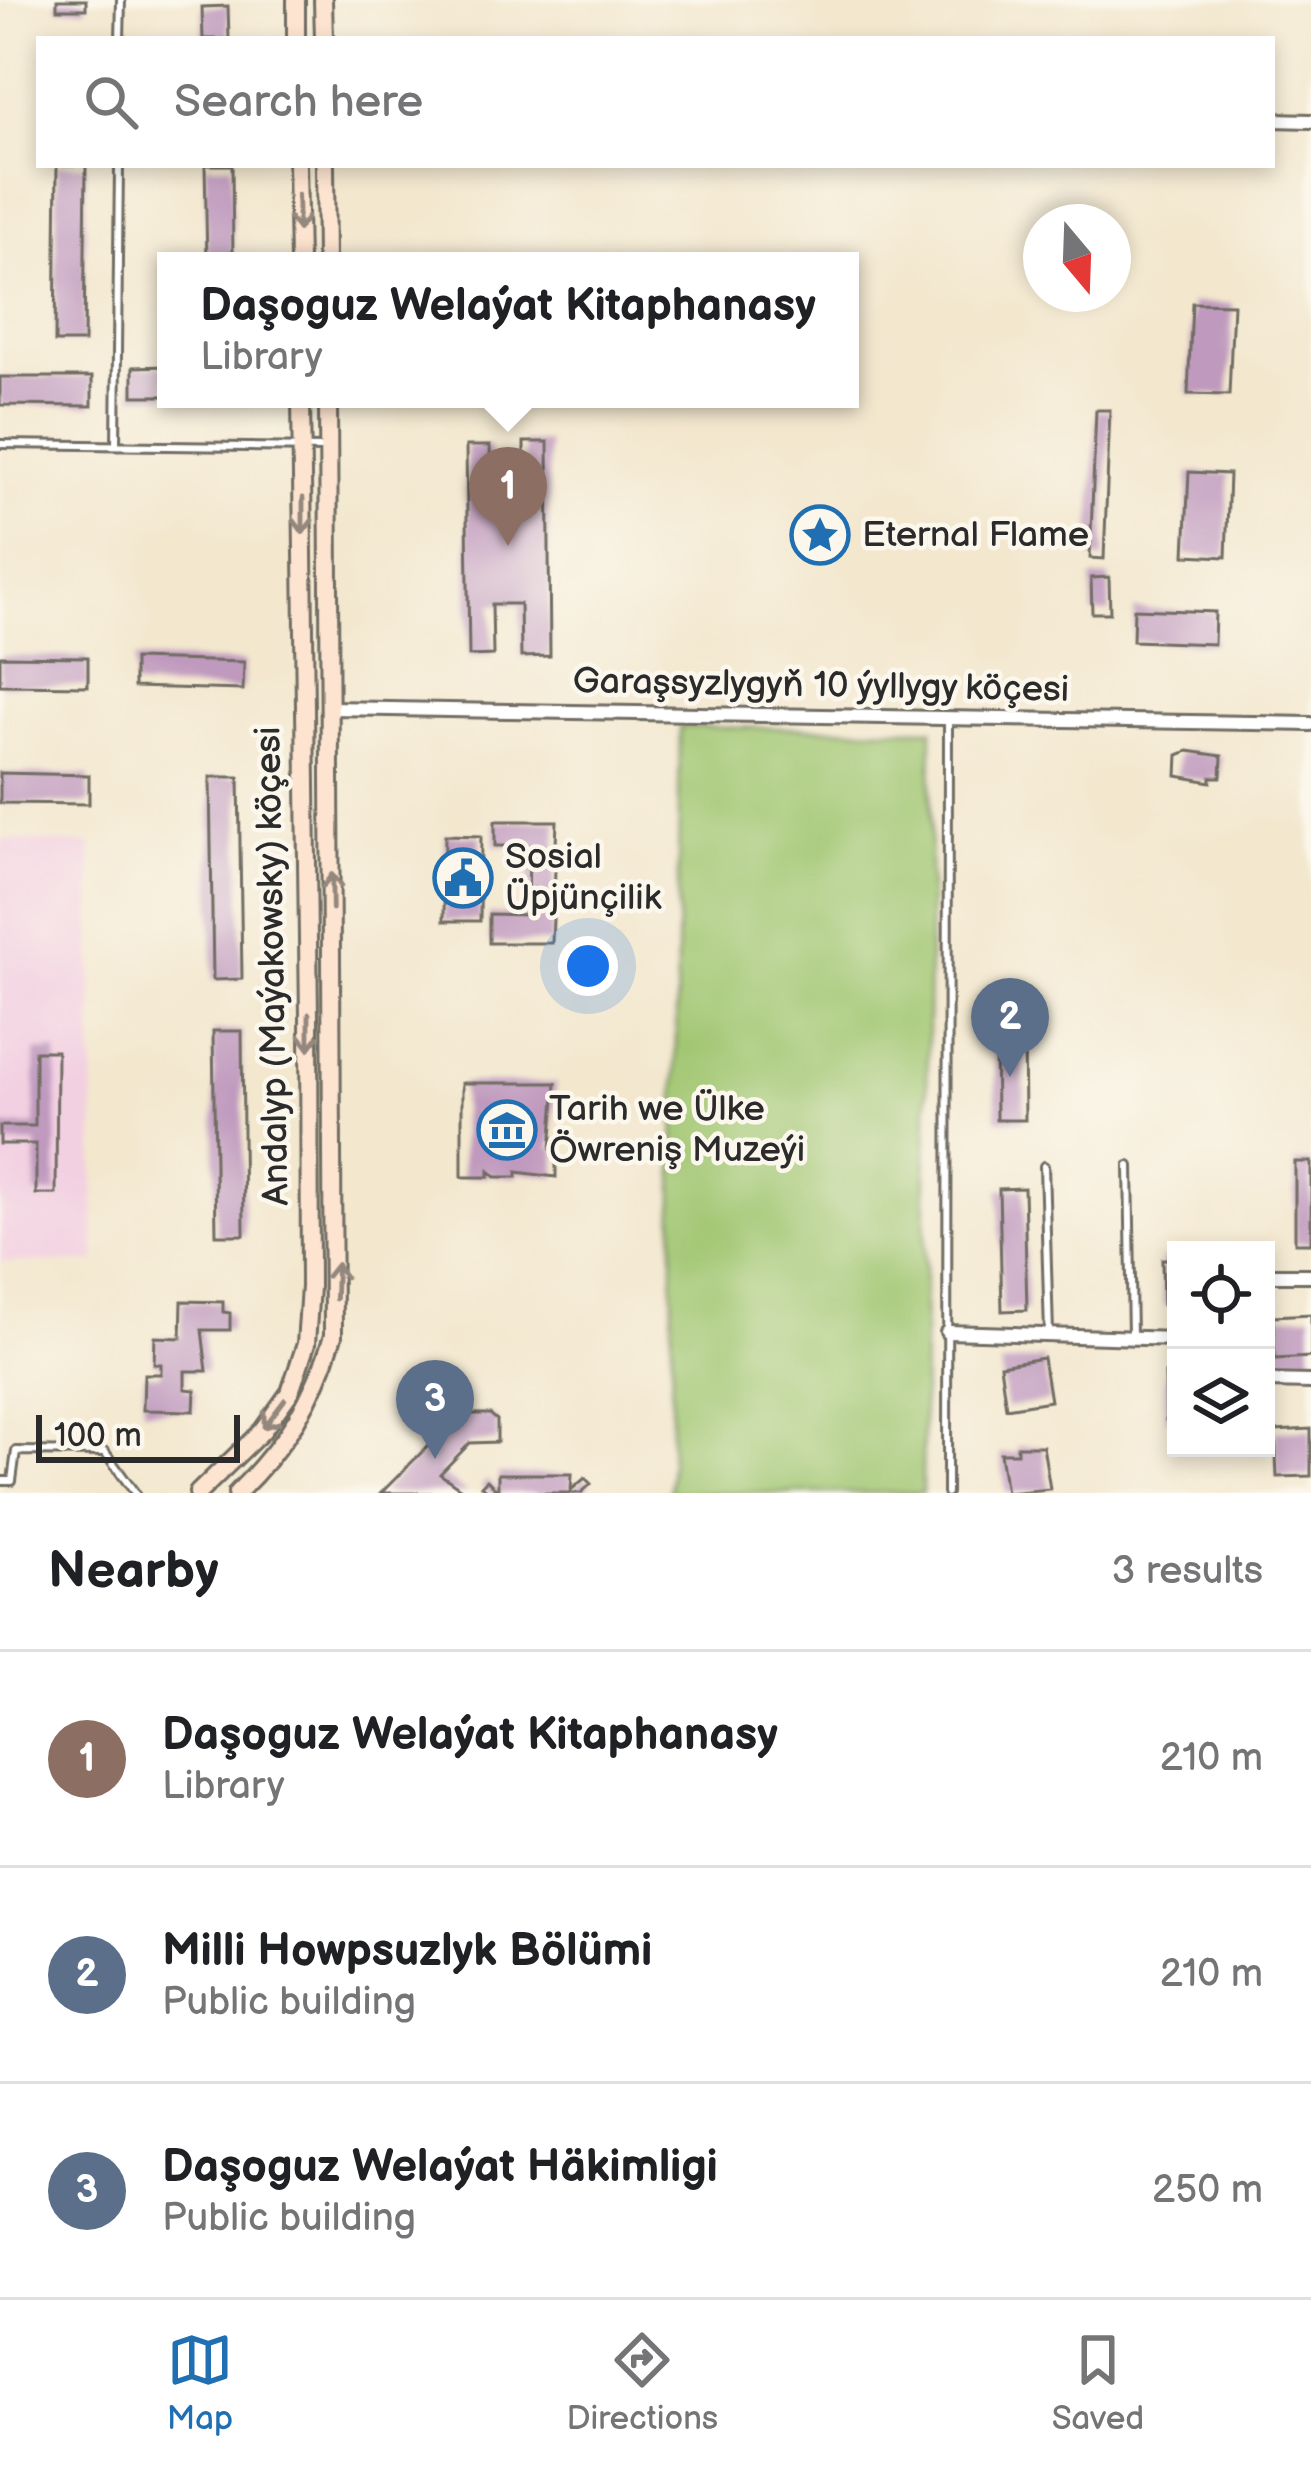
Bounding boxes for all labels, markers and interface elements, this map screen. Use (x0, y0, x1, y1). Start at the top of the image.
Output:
search box (36, 36, 1275, 168)
icon: search (78, 69, 144, 135)
text: Search here (174, 75, 423, 130)
one-way arrow (286, 193, 309, 232)
north arrow (1023, 204, 1131, 312)
popup (157, 252, 859, 408)
text: Daşoguz Welaýat Kitaphanasy (200, 279, 816, 334)
text: Library (200, 334, 323, 381)
pin: 1 (469, 447, 547, 546)
one-way arrow (292, 496, 314, 535)
place icon: Eternal Flame (789, 504, 851, 566)
place label: Eternal Flame (862, 514, 1089, 557)
street label: Garaşsyzlygyň 10 ýyllygy köçesi (572, 660, 1070, 712)
street label: Andalyp (Maýakowsky) köçesi (247, 726, 299, 1206)
place label: Sosial Üpjünçilik (505, 836, 662, 920)
public building icon: Sosial Üpjünçilik (432, 847, 494, 909)
one-way arrow (320, 872, 343, 911)
your location (558, 936, 618, 996)
pin: 2 (971, 978, 1049, 1077)
one-way arrow (298, 1012, 320, 1051)
place label: Tarih we Ülke Öwreniş Muzeýi (549, 1088, 805, 1172)
museum icon: Tarih we Ülke Öwreniş Muzeýi (476, 1099, 538, 1161)
map controls (1167, 1241, 1275, 1457)
button: locate (1167, 1241, 1275, 1349)
one-way arrow (325, 1262, 348, 1301)
button: layers (1167, 1349, 1275, 1457)
pin: 3 (396, 1360, 474, 1459)
one-way arrow (262, 1397, 287, 1430)
scale bar (36, 1409, 240, 1462)
text: 100 m (54, 1416, 142, 1456)
text: Nearby (48, 1541, 219, 1602)
text: 3 results (1111, 1548, 1263, 1595)
text: Daşoguz Welaýat Kitaphanasy (162, 1708, 778, 1763)
text: 1 (79, 1735, 95, 1782)
text: 210 m (1160, 1735, 1263, 1782)
text: Library (162, 1763, 285, 1810)
text: Milli Howpsuzlyk Bölümi (162, 1924, 652, 1979)
text: 2 (75, 1951, 99, 1998)
text: 210 m (1160, 1951, 1263, 1998)
text: Public building (162, 1979, 416, 2026)
text: Daşoguz Welaýat Häkimligi (162, 2140, 718, 2195)
text: 3 (76, 2167, 98, 2214)
text: 250 m (1152, 2167, 1263, 2214)
text: Public building (162, 2195, 416, 2242)
tab: Map (167, 2327, 233, 2439)
tab: Directions (566, 2327, 718, 2439)
tab: Saved (1052, 2327, 1144, 2439)

